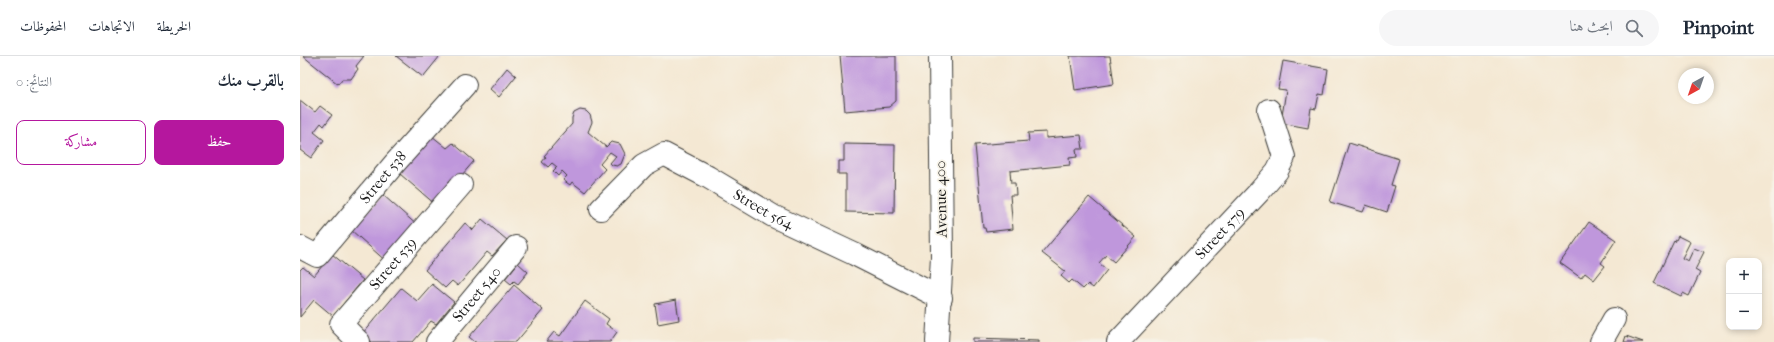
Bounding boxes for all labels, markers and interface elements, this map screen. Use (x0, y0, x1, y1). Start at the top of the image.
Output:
search box (1379, 10, 1659, 46)
text: ابحث هنا (1570, 17, 1613, 35)
icon: search (1623, 17, 1645, 39)
text: Pinpoint (1683, 17, 1754, 39)
text: المحفوظات (20, 18, 66, 35)
text: الاتجاهات (88, 18, 135, 35)
text: الخريطة (157, 18, 191, 35)
north arrow (1678, 68, 1714, 104)
text: بالقرب منك (218, 70, 284, 90)
text: النتائج: 0 (16, 74, 52, 89)
button: مشاركة (16, 120, 146, 165)
button: حفظ (154, 120, 284, 165)
street label: Street 538 (356, 147, 410, 207)
street label: Avenue 400 (931, 160, 951, 239)
street label: Street 564 (730, 185, 797, 234)
street label: Street 579 (1191, 204, 1249, 263)
street label: Street 539 (365, 234, 421, 294)
map controls (1726, 258, 1762, 330)
button: + (1726, 258, 1762, 294)
street label: Street 540 (448, 263, 505, 326)
button: − (1726, 294, 1762, 330)

